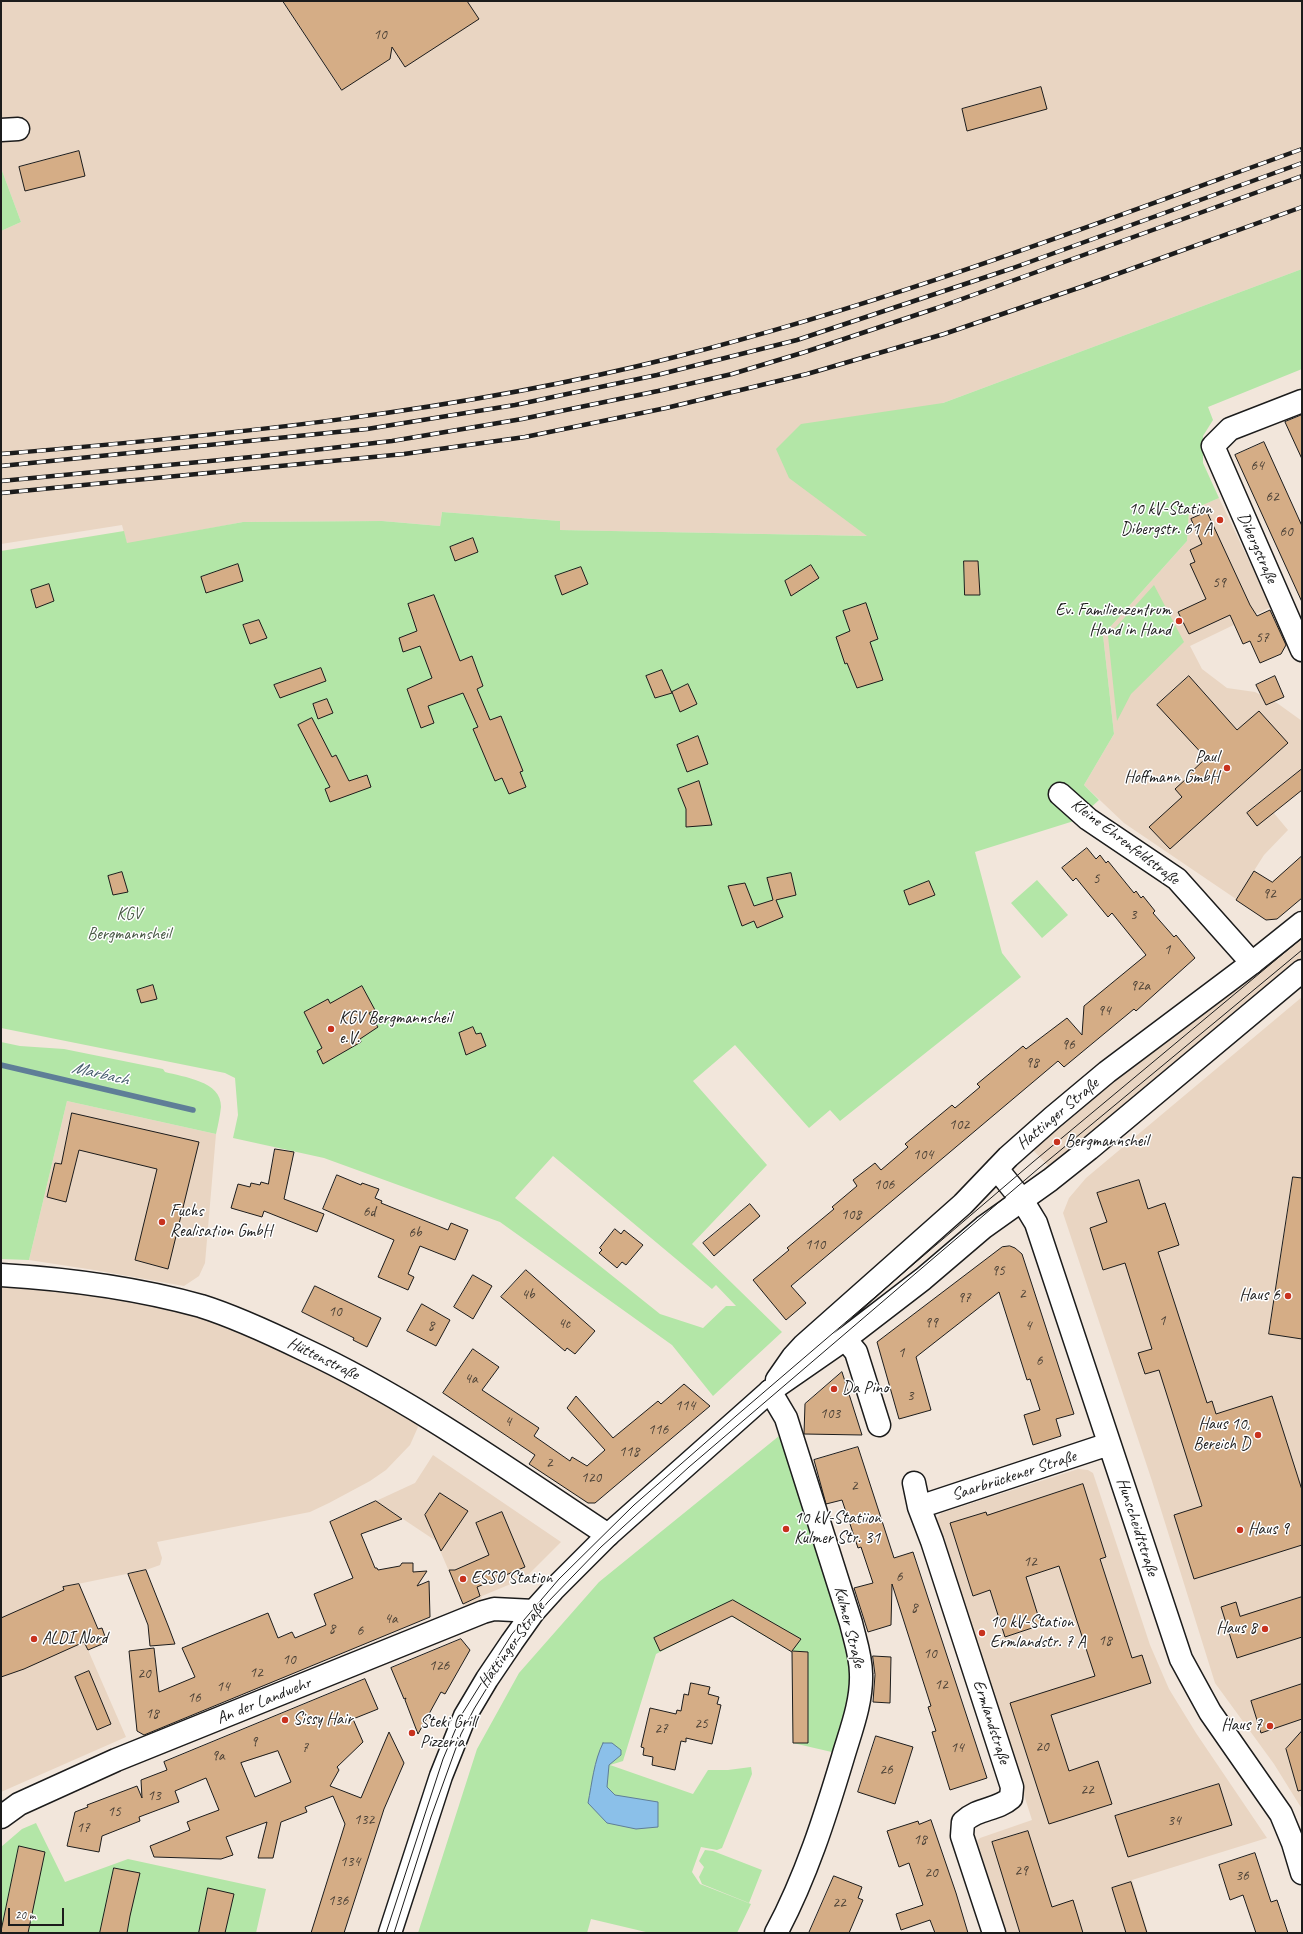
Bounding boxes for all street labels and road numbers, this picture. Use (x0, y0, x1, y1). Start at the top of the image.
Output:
street label: Dibergstraße (1232, 510, 1282, 586)
street label: Kleine Ehrenfeldstraße (1067, 795, 1183, 889)
street label: Hattinger Straße (1013, 1074, 1103, 1154)
street label: Hüttenstraße (284, 1333, 362, 1385)
street label: Saarbrückener Straße (949, 1446, 1079, 1506)
street label: Hunscheidtstraße (1112, 1475, 1162, 1579)
street label: Kulmer Straße (829, 1584, 869, 1670)
street label: Hattinger Straße (474, 1598, 550, 1692)
street label: An der Landwehr (214, 1673, 314, 1729)
street label: Ermlandstraße (968, 1678, 1014, 1766)

